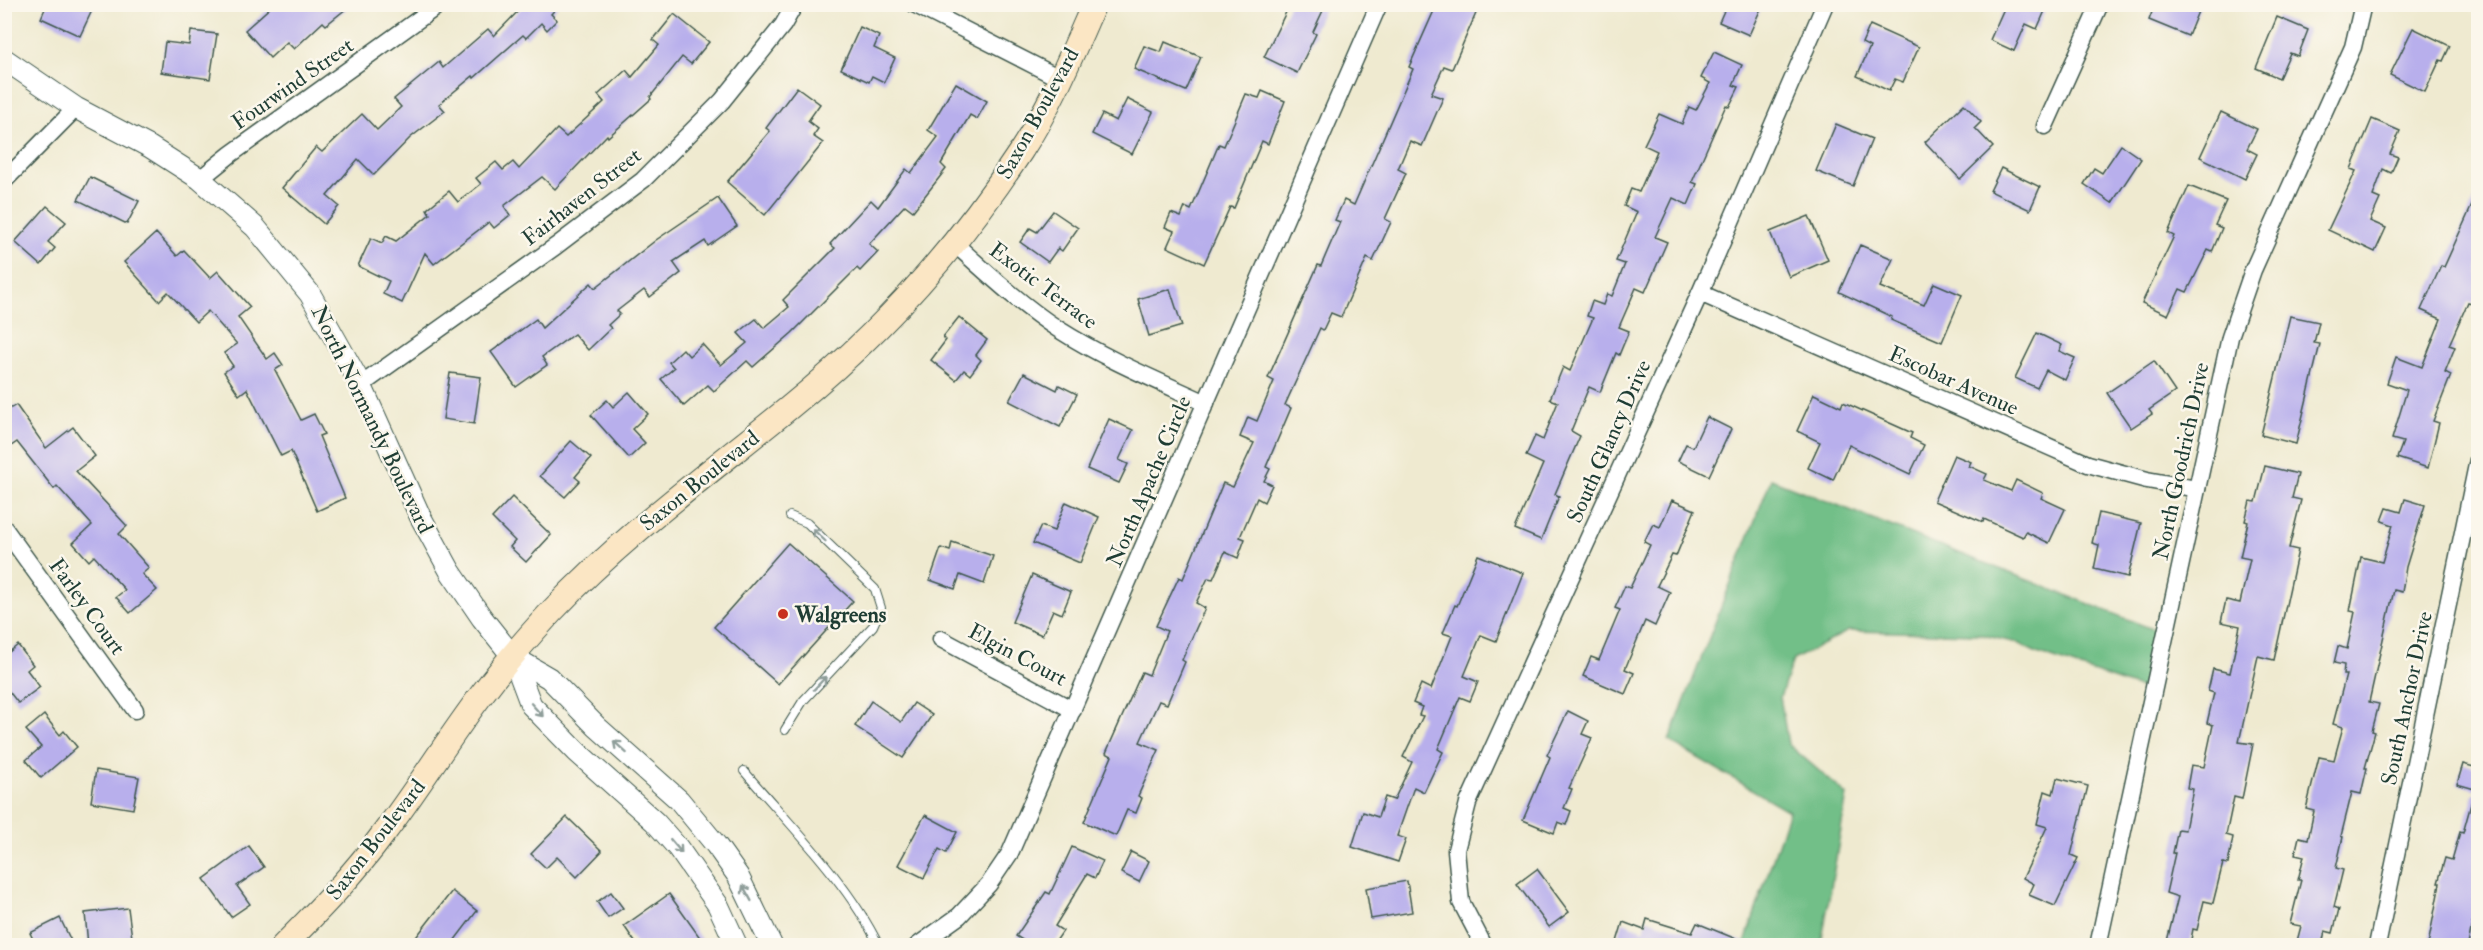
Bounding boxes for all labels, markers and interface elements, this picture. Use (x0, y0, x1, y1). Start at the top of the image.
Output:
street label: Fourwind Street (226, 31, 359, 136)
street label: Saxon Boulevard (990, 43, 1086, 184)
street label: Fairhaven Street (516, 141, 647, 252)
street label: Exotic Terrace (984, 236, 1103, 336)
street label: North Normandy Boulevard (305, 301, 440, 538)
street label: Escobar Avenue (1884, 340, 2023, 422)
street label: South Glancy Drive (1560, 356, 1657, 527)
street label: North Goodrich Drive (2146, 360, 2216, 562)
street label: North Apache Circle (1100, 392, 1199, 572)
street label: Saxon Boulevard (634, 424, 765, 538)
one-way arrow (812, 528, 827, 542)
street label: Farley Court (43, 553, 132, 660)
place label: Walgreens (794, 601, 887, 630)
marker: Walgreens (776, 607, 790, 621)
street label: South Anchor Drive (2375, 609, 2439, 788)
street label: Elgin Court (963, 617, 1072, 692)
one-way arrow (813, 675, 827, 690)
one-way arrow (530, 702, 544, 717)
one-way arrow (612, 740, 627, 754)
street label: Saxon Boulevard (320, 773, 432, 906)
one-way arrow (669, 838, 683, 853)
one-way arrow (741, 885, 753, 902)

